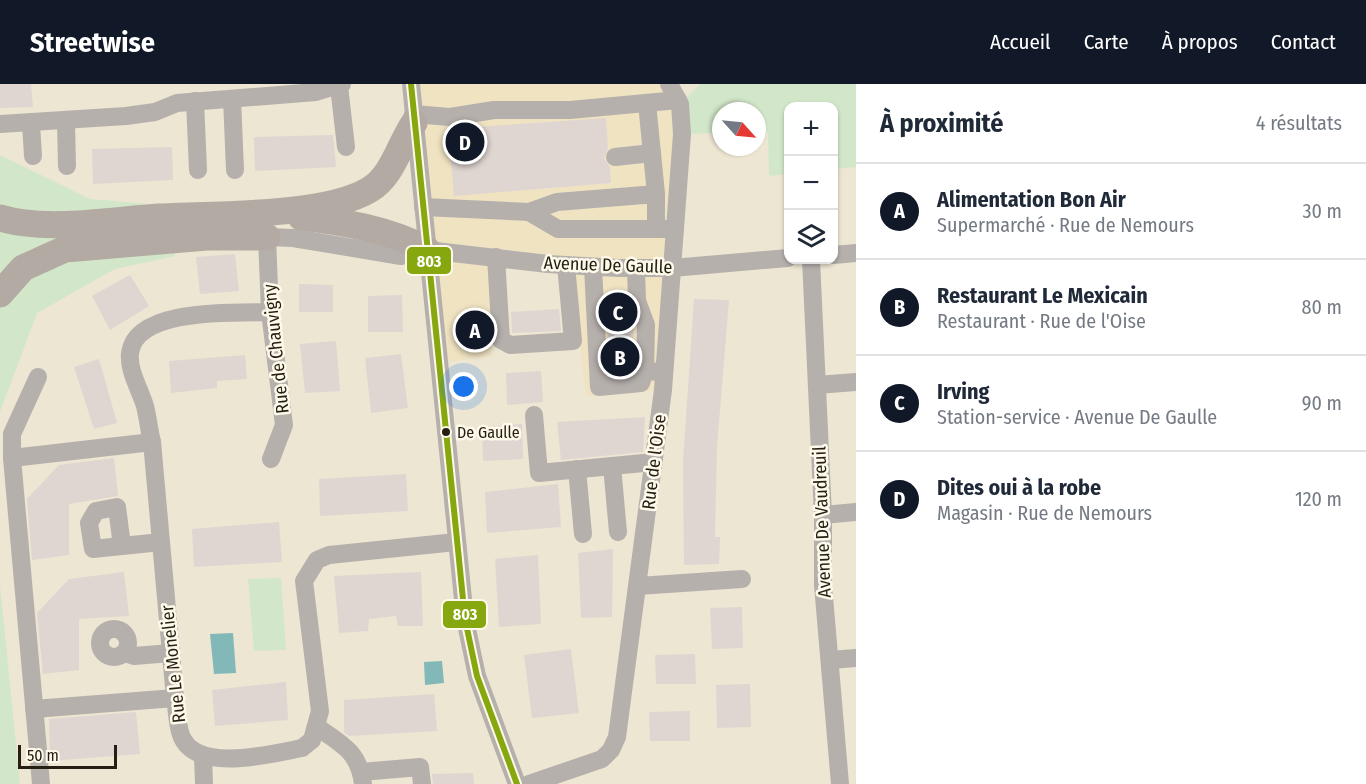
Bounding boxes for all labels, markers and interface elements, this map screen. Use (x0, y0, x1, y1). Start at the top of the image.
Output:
text: Streetwise (30, 26, 155, 59)
text: Accueil (990, 29, 1051, 55)
text: Carte (1084, 29, 1129, 55)
text: À propos (1162, 29, 1238, 55)
text: Contact (1271, 29, 1336, 55)
north arrow (712, 102, 766, 156)
map controls (784, 102, 838, 264)
button: + (784, 102, 838, 156)
text: À proximité (880, 108, 1003, 139)
text: 4 résultats (1256, 111, 1342, 135)
pin: D (446, 120, 484, 164)
button: − (784, 156, 838, 210)
text: Alimentation Bon Air (937, 186, 1126, 213)
text: A (894, 199, 905, 223)
text: 30 m (1302, 199, 1342, 223)
button: layers (784, 210, 838, 264)
text: Supermarché · Rue de Nemours (937, 213, 1194, 237)
line badge: 803 (406, 246, 452, 275)
text: 803 (417, 252, 442, 271)
street label: Avenue De Gaulle (543, 252, 673, 278)
text: Restaurant Le Mexicain (937, 282, 1148, 309)
street label: Rue de Chauvigny (258, 283, 294, 415)
pin: C (598, 290, 638, 334)
text: B (894, 295, 905, 319)
text: 80 m (1302, 295, 1342, 319)
pin: A (456, 308, 494, 352)
text: Restaurant · Rue de l'Oise (937, 309, 1146, 333)
pin: B (600, 334, 640, 380)
your location (449, 372, 478, 401)
text: Irving (937, 378, 989, 405)
text: C (894, 391, 905, 415)
text: 90 m (1302, 391, 1342, 415)
text: Station-service · Avenue De Gaulle (937, 405, 1217, 429)
street label: Rue de l'Oise (637, 413, 671, 511)
place label: De Gaulle (457, 423, 520, 442)
marker: De Gaulle (440, 426, 452, 438)
street label: Avenue De Vaudreuil (808, 446, 836, 598)
text: Dites oui à la robe (937, 474, 1101, 501)
text: D (894, 487, 905, 511)
text: 120 m (1295, 487, 1342, 511)
text: Magasin · Rue de Nemours (937, 501, 1152, 525)
line badge: 803 (442, 600, 487, 629)
street label: Rue Le Monelier (156, 603, 190, 724)
text: 803 (453, 605, 478, 624)
scale bar (18, 742, 117, 770)
text: 50 m (27, 746, 59, 765)

